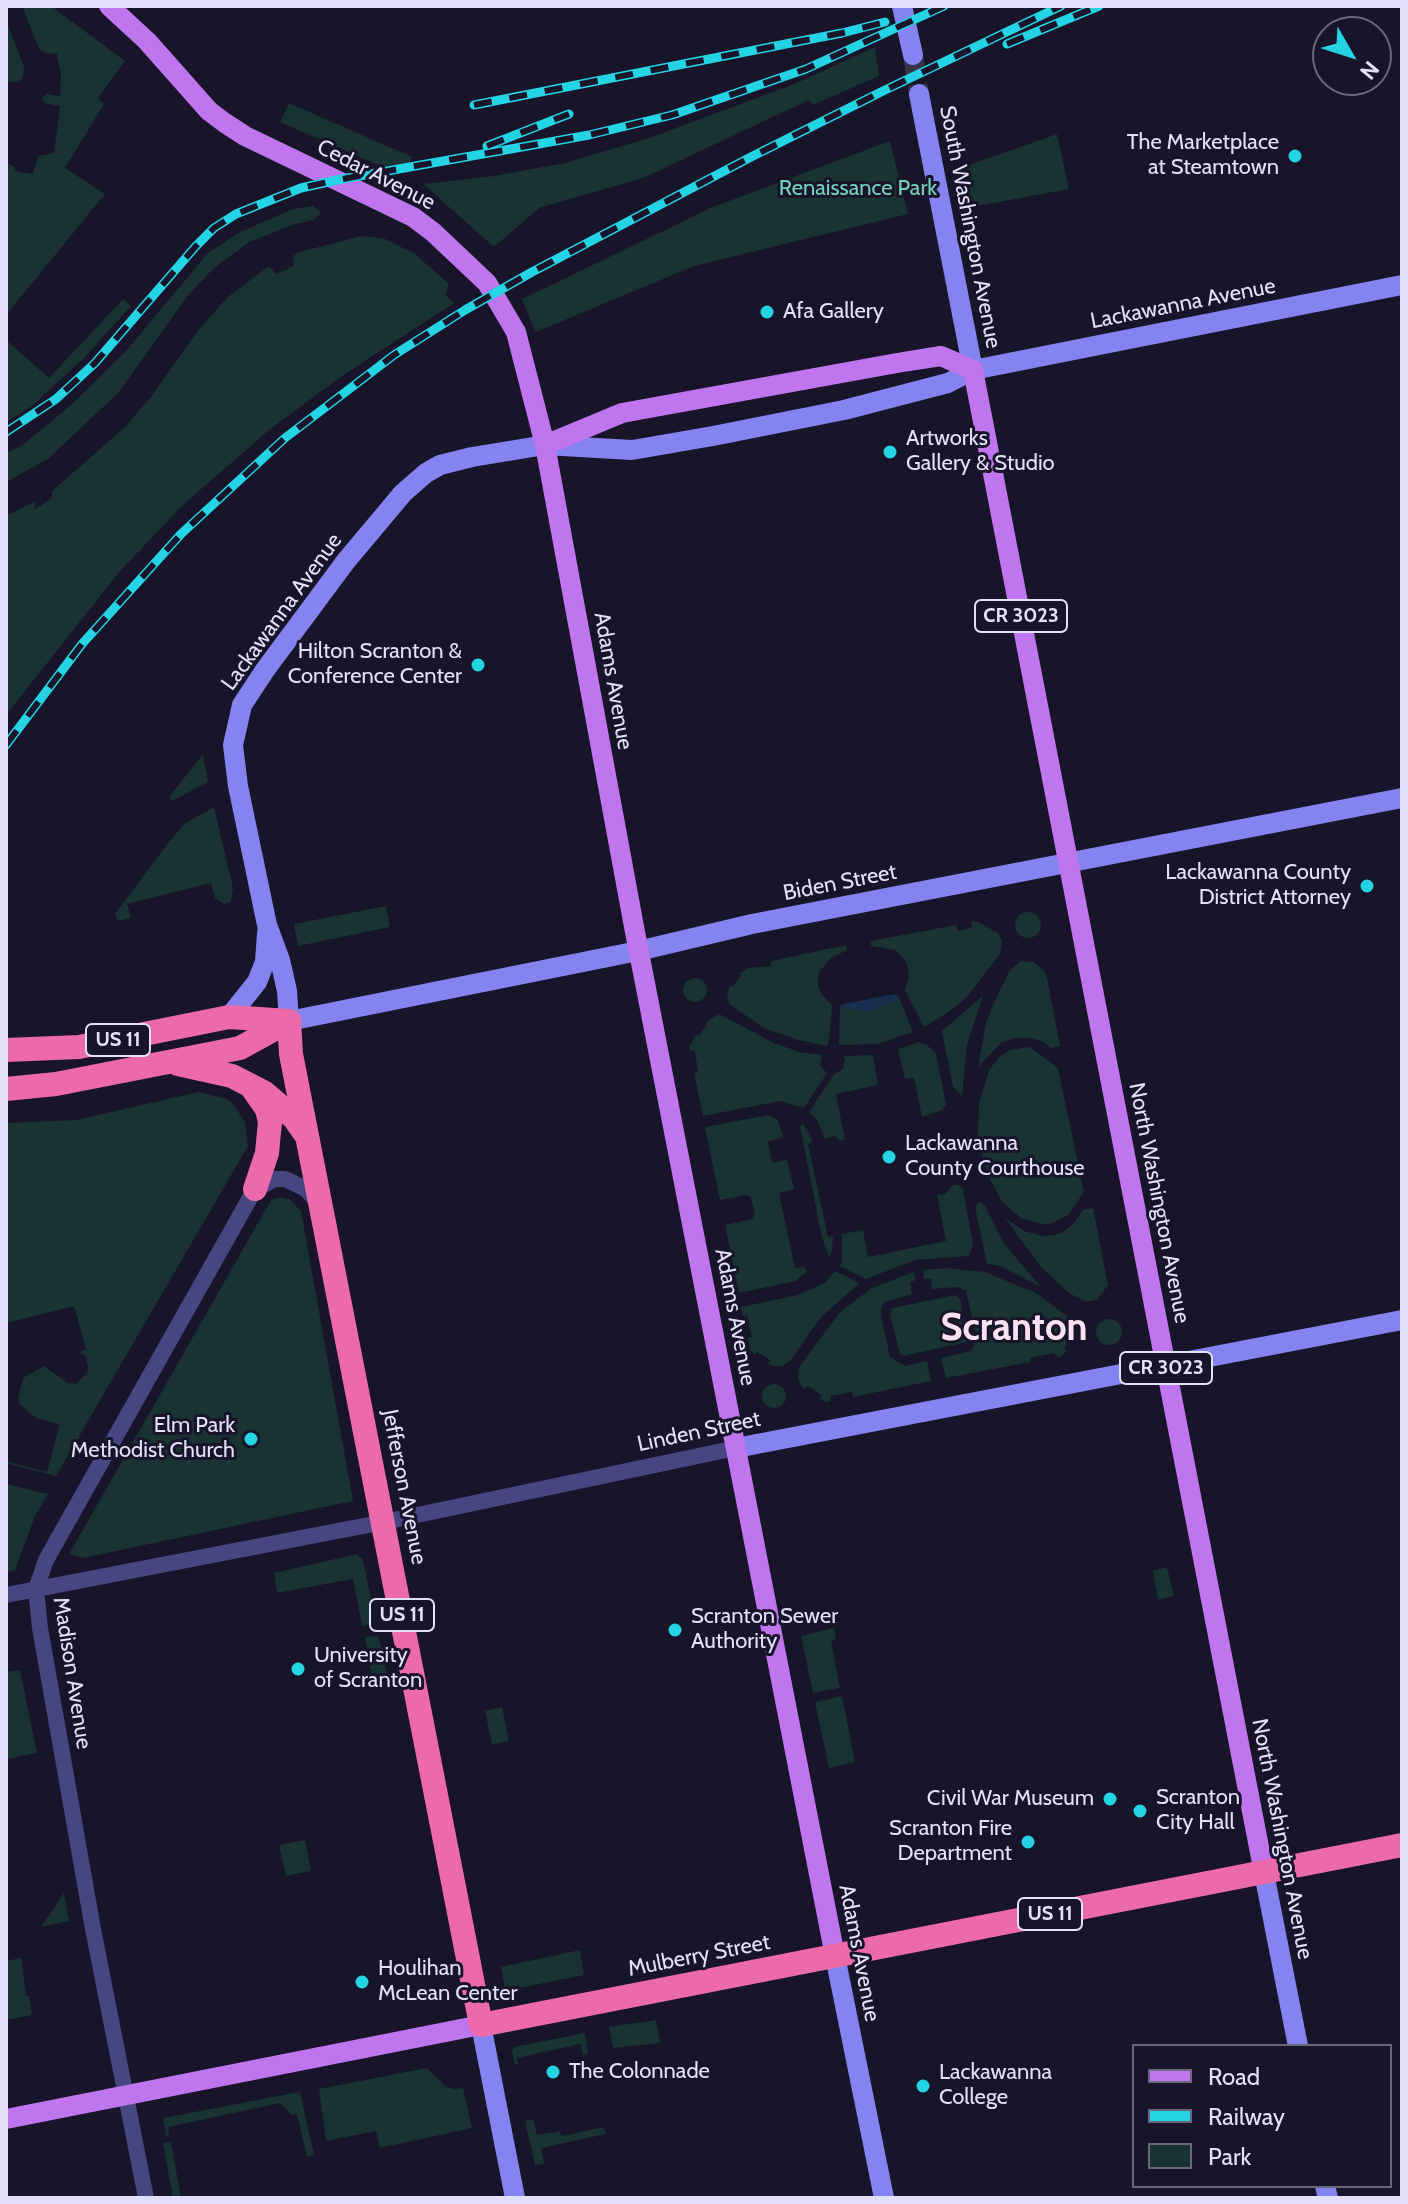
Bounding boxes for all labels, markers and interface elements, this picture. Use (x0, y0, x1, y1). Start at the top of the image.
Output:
north arrow (1312, 16, 1392, 96)
text: N (1354, 56, 1385, 85)
street label: South Washington Avenue (934, 103, 1006, 351)
place label: The Marketplace at Steamtown (1127, 130, 1279, 182)
street label: Cedar Avenue (313, 134, 439, 216)
marker: The Marketplace at Steamtown (1286, 147, 1304, 165)
park label: Renaissance Park (779, 176, 937, 202)
street label: Lackawanna Avenue (1088, 273, 1278, 335)
place label: Afa Gallery (783, 299, 884, 325)
marker: Afa Gallery (758, 303, 776, 321)
place label: Artworks Gallery & Studio (906, 426, 1055, 478)
marker: Artworks Gallery & Studio (881, 443, 899, 461)
street label: Lackawanna Avenue (216, 528, 348, 696)
road number: CR 3023 (975, 600, 1067, 632)
street label: Adams Avenue (588, 610, 638, 752)
place label: Hilton Scranton & Conference Center (288, 639, 462, 690)
marker: Hilton Scranton & Conference Center (469, 656, 487, 674)
street label: Biden Street (781, 859, 899, 907)
place label: Lackawanna County District Attorney (1165, 860, 1351, 912)
marker: Lackawanna County District Attorney (1358, 877, 1376, 895)
road number: US 11 (86, 1024, 150, 1056)
street label: North Washington Avenue (1123, 1081, 1195, 1325)
place label: Lackawanna County Courthouse (905, 1131, 1085, 1182)
marker: Lackawanna County Courthouse (880, 1148, 898, 1166)
street label: Adams Avenue (709, 1246, 761, 1388)
district label: Scranton (940, 1306, 1088, 1352)
road number: CR 3023 (1120, 1352, 1212, 1384)
street label: Linden Street (635, 1406, 763, 1458)
street label: Jefferson Avenue (376, 1407, 432, 1567)
place label: Elm Park Methodist Church (71, 1413, 235, 1464)
marker: Elm Park Methodist Church (242, 1430, 260, 1448)
street label: Madison Avenue (47, 1595, 97, 1751)
road number: US 11 (370, 1599, 434, 1631)
place label: Scranton Sewer Authority (691, 1604, 838, 1656)
marker: Scranton Sewer Authority (666, 1621, 684, 1639)
place label: University of Scranton (314, 1643, 422, 1694)
marker: University of Scranton (289, 1660, 307, 1678)
street label: North Washington Avenue (1246, 1717, 1318, 1961)
place label: Scranton City Hall (1156, 1785, 1240, 1836)
place label: Civil War Museum (927, 1786, 1094, 1812)
marker: Civil War Museum (1101, 1790, 1119, 1808)
marker: Scranton City Hall (1131, 1802, 1149, 1820)
place label: Scranton Fire Department (889, 1816, 1012, 1868)
marker: Scranton Fire Department (1019, 1833, 1037, 1851)
street label: Adams Avenue (833, 1882, 885, 2024)
road number: US 11 (1018, 1898, 1082, 1930)
street label: Mulberry Street (626, 1929, 772, 1983)
place label: Houlihan McLean Center (378, 1956, 517, 2008)
marker: Houlihan McLean Center (353, 1973, 371, 1991)
legend (1132, 2044, 1392, 2188)
place label: The Colonnade (569, 2059, 710, 2085)
place label: Lackawanna College (939, 2060, 1052, 2112)
text: Road (1208, 2062, 1260, 2091)
marker: The Colonnade (544, 2063, 562, 2081)
marker: Lackawanna College (914, 2077, 932, 2095)
text: Railway (1208, 2102, 1285, 2131)
text: Park (1208, 2142, 1251, 2171)

